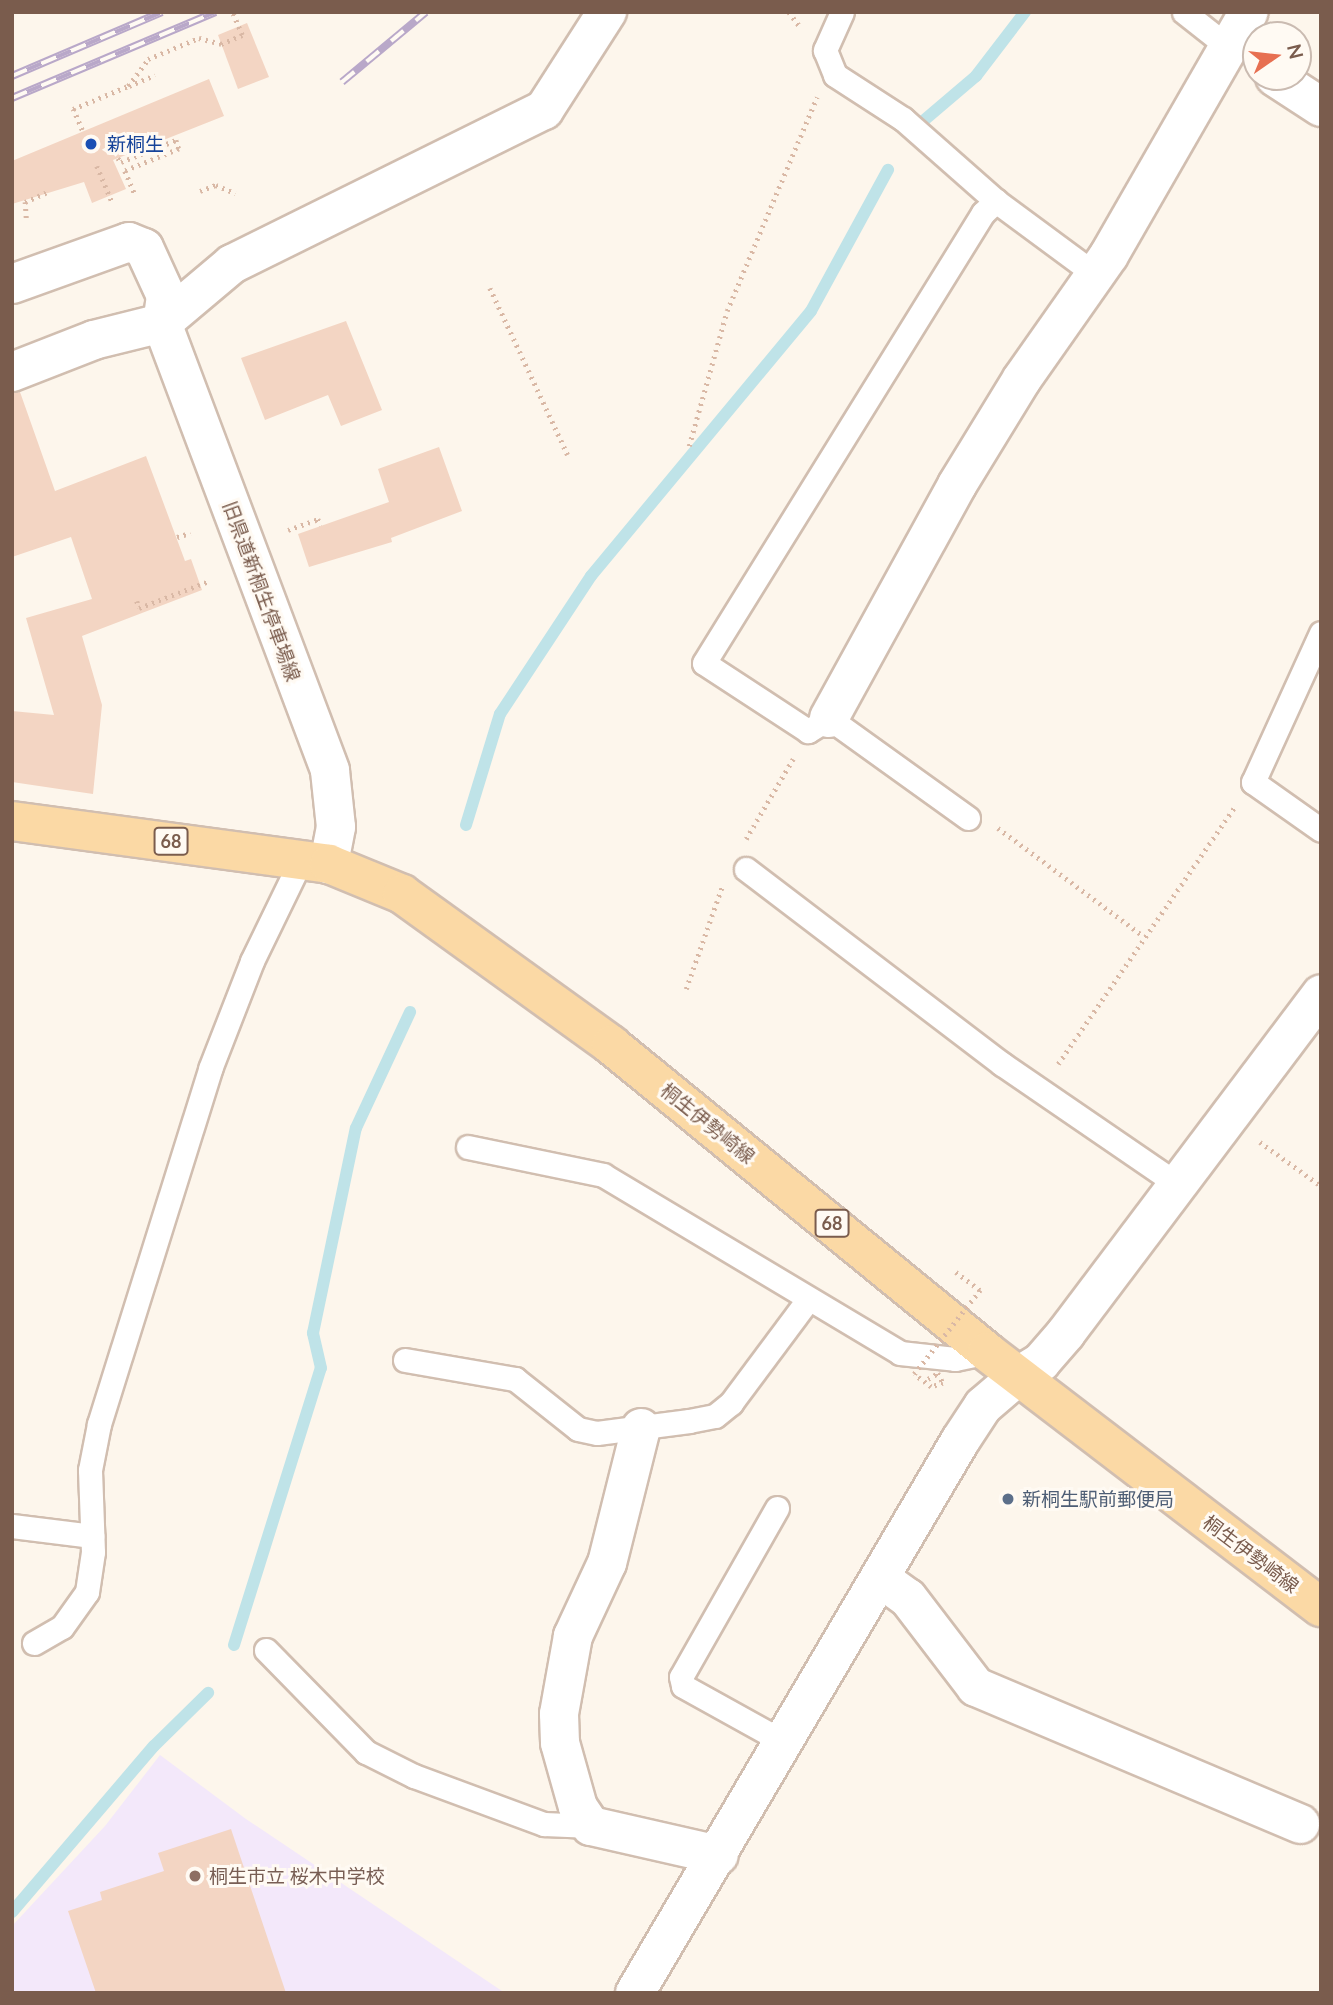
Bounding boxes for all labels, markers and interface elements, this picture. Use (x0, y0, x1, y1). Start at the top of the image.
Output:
north arrow (1242, 21, 1312, 91)
text: N (1283, 41, 1309, 61)
place label: 新桐生 (107, 133, 164, 155)
marker: 新桐生 (81, 134, 101, 154)
street label: 旧県道新桐生停車場線 (219, 498, 305, 684)
road number: 68 (154, 826, 188, 856)
street label: 桐生伊勢崎線 (657, 1078, 759, 1168)
road number: 68 (814, 1208, 850, 1238)
place label: 新桐生駅前郵便局 (1022, 1488, 1174, 1510)
marker: 新桐生駅前郵便局 (1000, 1491, 1016, 1507)
street label: 桐生伊勢崎線 (1199, 1511, 1303, 1597)
place label: 桐生市立 桜木中学校 (209, 1865, 385, 1887)
marker: 桐生市立 桜木中学校 (187, 1868, 203, 1884)

